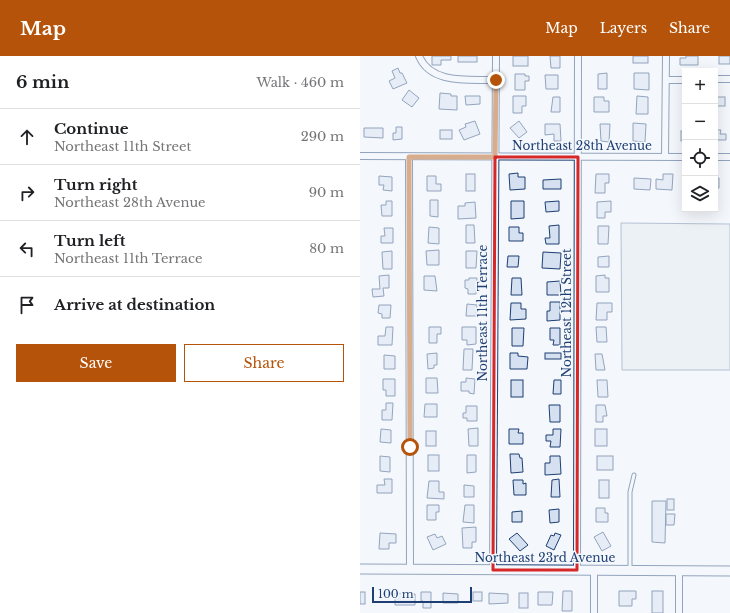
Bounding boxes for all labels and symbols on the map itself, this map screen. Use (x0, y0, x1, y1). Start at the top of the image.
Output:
route end (487, 71, 505, 89)
street label: Northeast 28th Avenue (512, 138, 652, 153)
street label: Northeast 11th Terrace (475, 244, 490, 381)
street label: Northeast 12th Street (559, 248, 574, 377)
route start (401, 438, 419, 456)
street label: Northeast 23rd Avenue (475, 550, 616, 565)
scale bar (372, 585, 472, 604)

